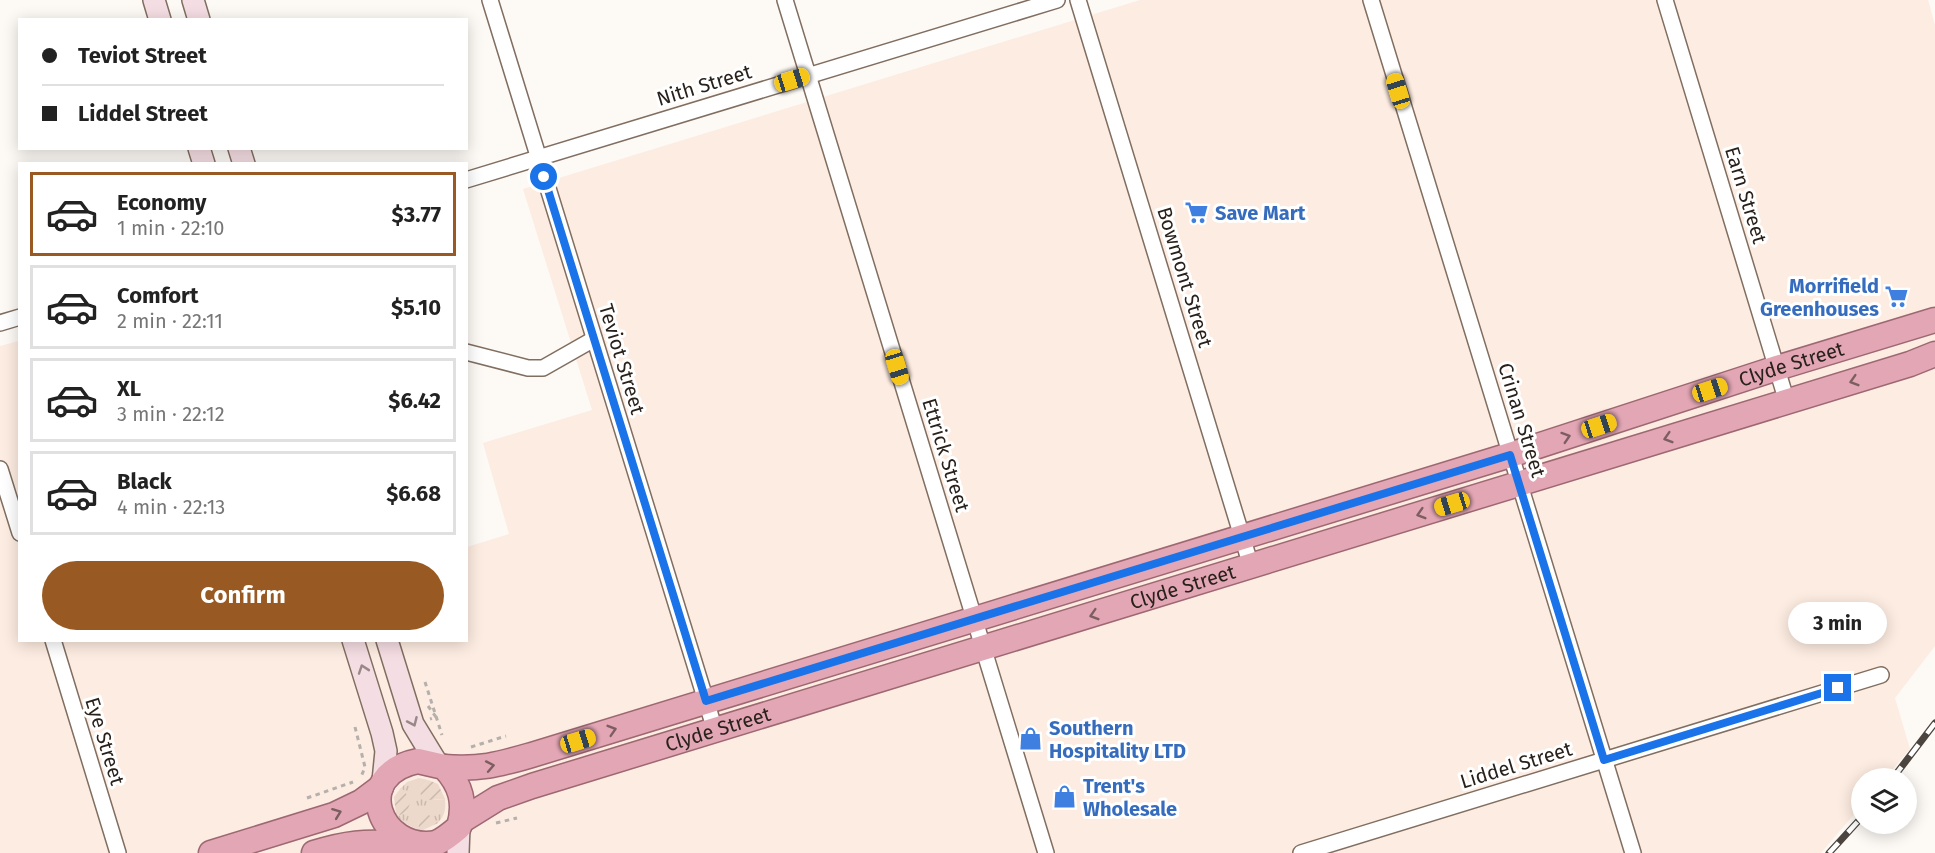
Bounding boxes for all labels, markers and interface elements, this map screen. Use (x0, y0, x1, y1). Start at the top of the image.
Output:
text: Teviot Street (78, 42, 207, 69)
street label: Nith Street (654, 59, 755, 111)
car (772, 66, 812, 94)
car (1384, 71, 1412, 111)
text: Liddel Street (78, 100, 208, 127)
street label: Earn Street (1720, 144, 1772, 247)
route start (530, 163, 557, 190)
icon: car (45, 187, 99, 241)
text: Economy (117, 189, 206, 216)
supermarket icon: Save Mart (1184, 200, 1210, 226)
text: $3.77 (392, 201, 441, 228)
place label: Save Mart (1215, 201, 1306, 225)
street label: Bowmont Street (1152, 204, 1218, 351)
text: 1 min · 22:10 (117, 216, 224, 240)
place label: Morrifield Greenhouses (1760, 274, 1879, 321)
icon: car (45, 280, 99, 334)
text: Comfort (117, 282, 198, 309)
supermarket icon: Morrifield Greenhouses (1884, 284, 1910, 310)
text: $5.10 (391, 294, 441, 321)
street label: Teviot Street (594, 301, 650, 418)
text: 2 min · 22:11 (117, 309, 223, 333)
street label: Clyde Street (1736, 336, 1847, 392)
car (883, 347, 911, 387)
street label: Crinan Street (1493, 360, 1551, 481)
icon: car (45, 373, 99, 427)
one-way arrow (1849, 374, 1860, 386)
text: XL (117, 375, 141, 402)
car (1690, 376, 1730, 404)
text: $6.42 (388, 387, 441, 414)
street label: Ettrick Street (917, 395, 975, 515)
text: 3 min · 22:12 (117, 402, 225, 426)
car (1579, 412, 1619, 440)
one-way arrow (1663, 431, 1674, 443)
one-way arrow (1560, 432, 1571, 444)
icon: car (45, 466, 99, 520)
text: Black (117, 468, 172, 495)
text: $6.68 (386, 480, 441, 507)
car (1432, 490, 1472, 518)
text: 4 min · 22:13 (117, 495, 225, 519)
one-way arrow (1416, 507, 1427, 519)
street label: Clyde Street (1127, 559, 1239, 614)
button: Confirm (42, 561, 444, 630)
callout: 3 min (1788, 601, 1888, 643)
one-way arrow (1089, 607, 1100, 620)
text: 3 min (1813, 611, 1862, 635)
one-way arrow (357, 664, 370, 675)
route end (1824, 674, 1851, 701)
street label: Eye Street (80, 694, 130, 789)
street label: Clyde Street (662, 701, 774, 757)
one-way arrow (405, 715, 417, 726)
place label: Southern Hospitality LTD (1049, 716, 1186, 763)
one-way arrow (606, 725, 616, 737)
shop icon: Southern Hospitality LTD (1018, 726, 1044, 752)
car (558, 727, 598, 755)
street label: Liddel Street (1457, 736, 1576, 793)
one-way arrow (485, 760, 495, 773)
map controls (1851, 768, 1917, 834)
button: layers (1851, 768, 1917, 834)
place label: Trent's Wholesale (1083, 774, 1177, 821)
shop icon: Trent's Wholesale (1052, 784, 1078, 810)
one-way arrow (331, 808, 342, 821)

